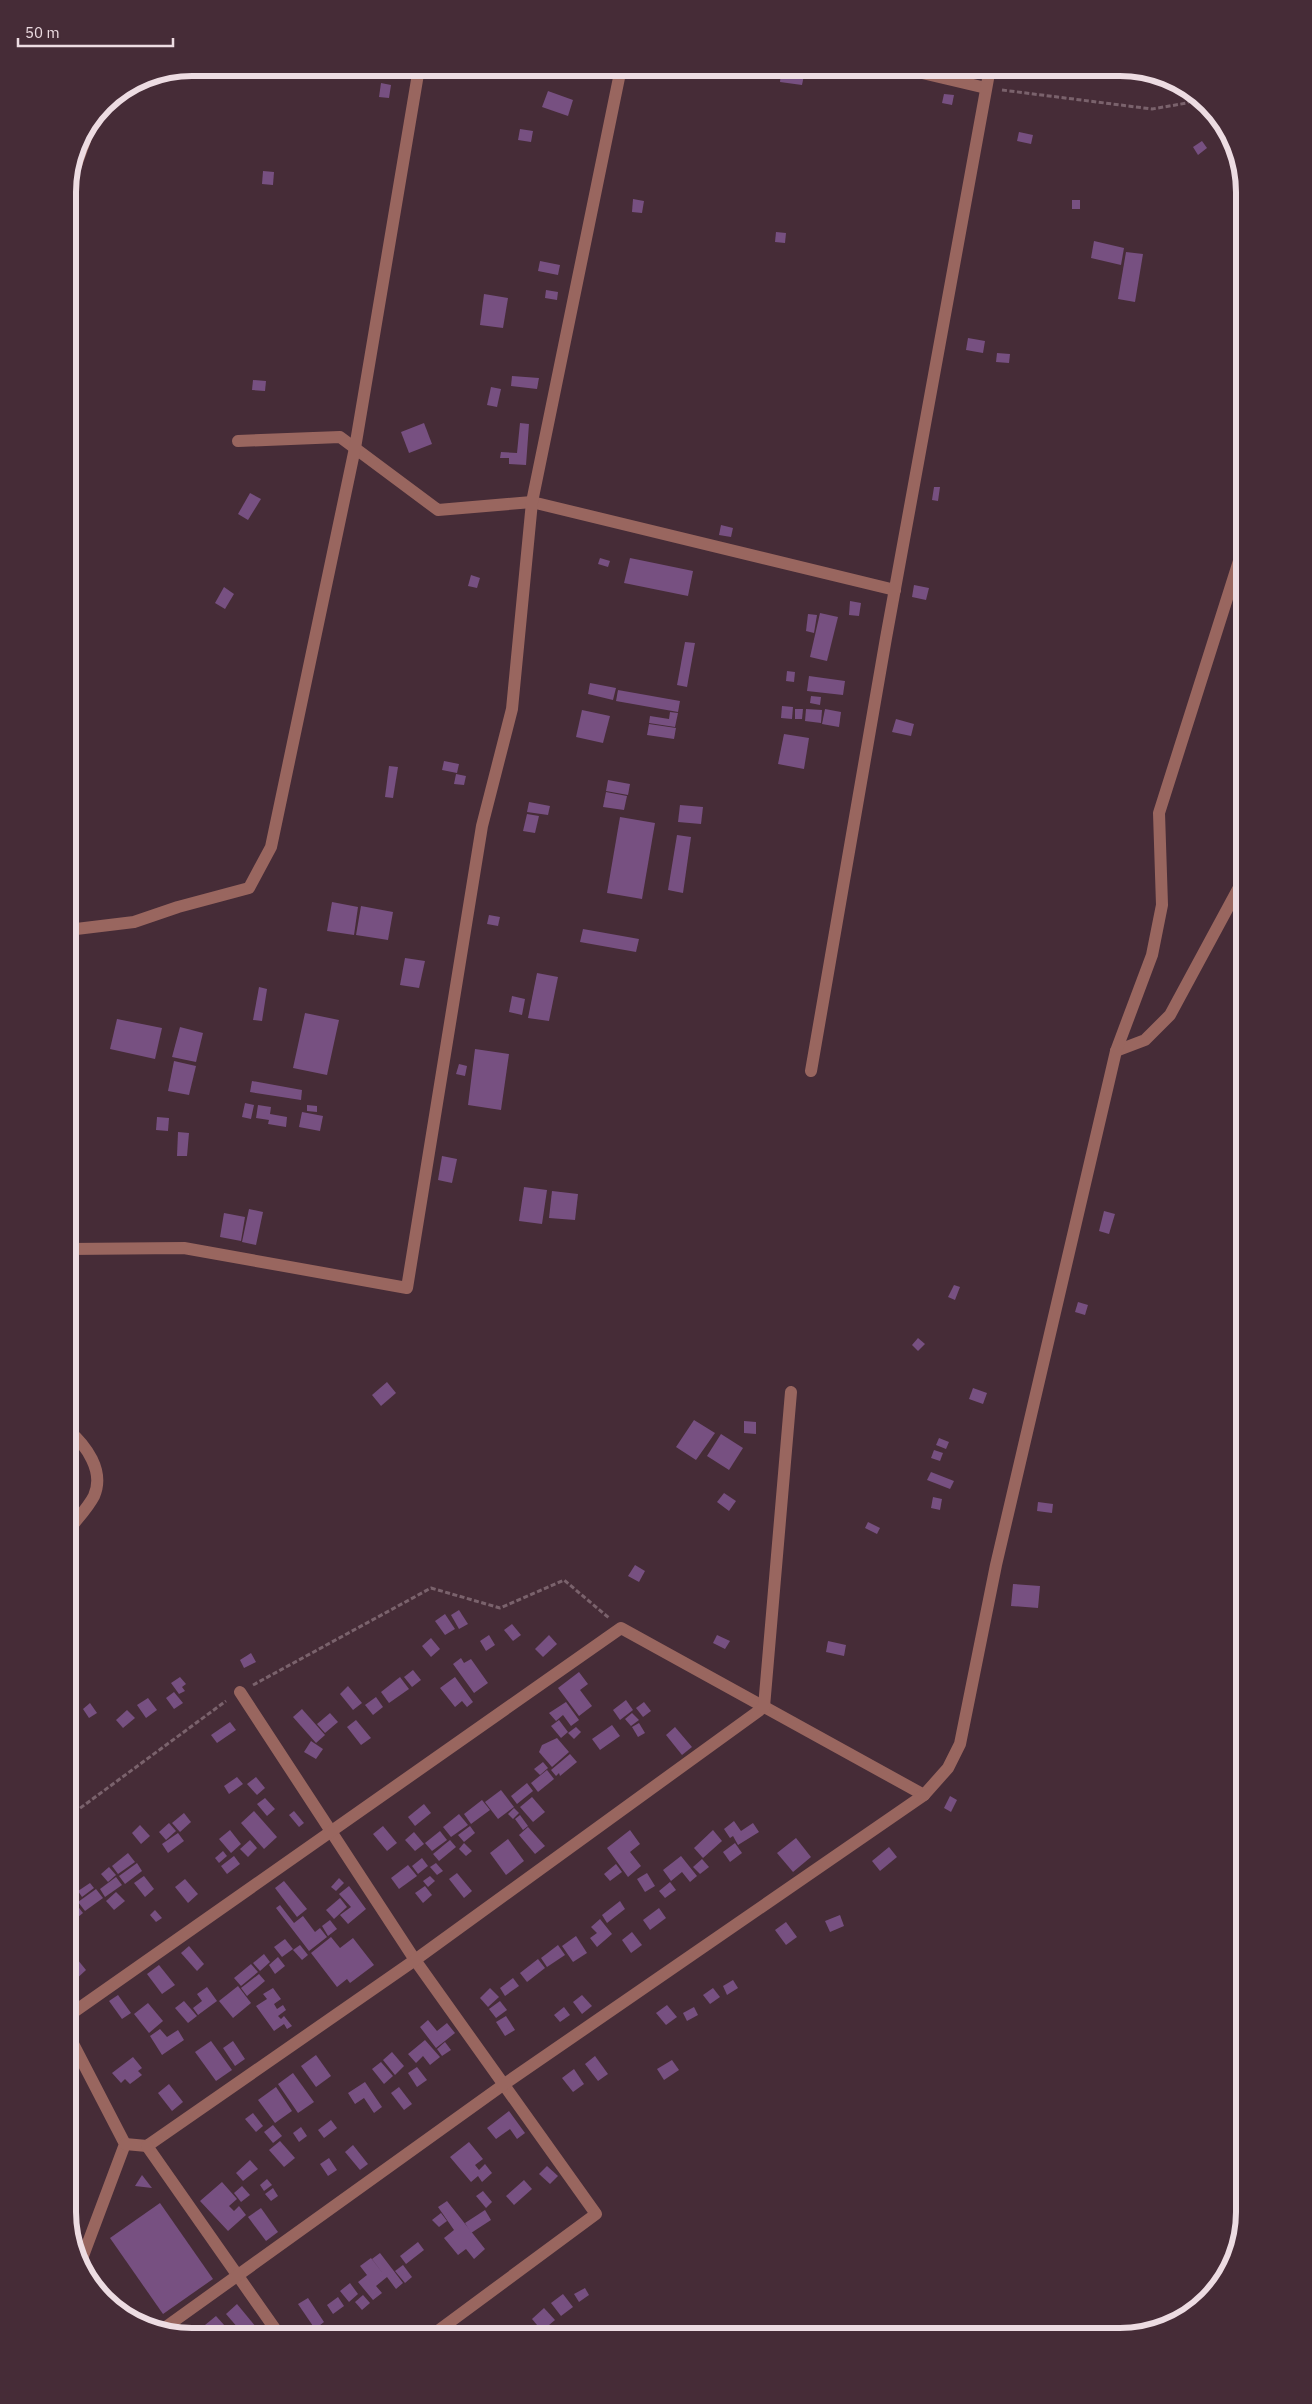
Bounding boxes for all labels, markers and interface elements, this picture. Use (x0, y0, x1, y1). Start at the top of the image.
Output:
scale bar (18, 15, 172, 47)
text: 50 m (25, 23, 60, 42)

